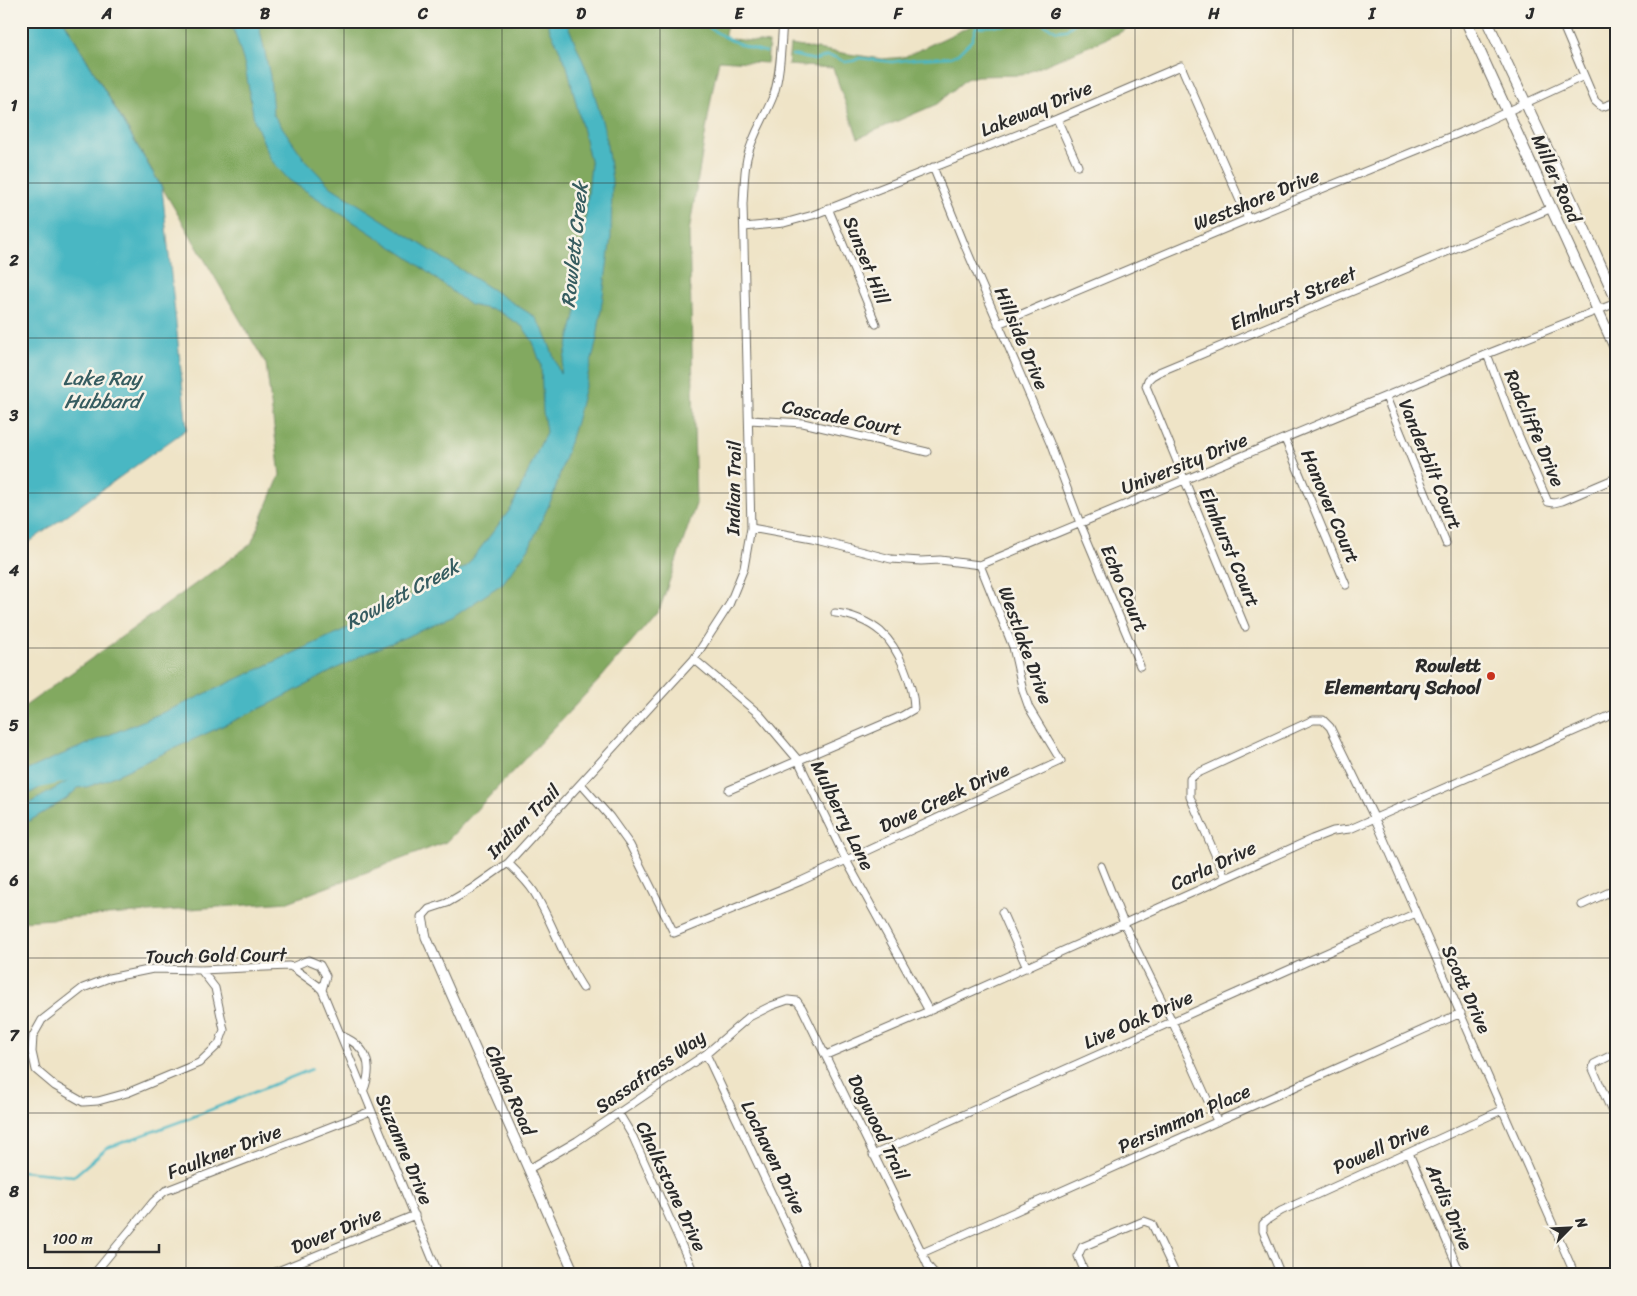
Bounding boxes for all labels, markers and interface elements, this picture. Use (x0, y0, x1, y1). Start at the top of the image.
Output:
text: A (101, 0, 112, 28)
text: B (260, 0, 271, 28)
text: C (417, 0, 429, 28)
text: D (576, 0, 586, 28)
text: E (735, 0, 745, 28)
text: F (893, 0, 904, 28)
text: G (1050, 0, 1062, 28)
text: H (1207, 0, 1220, 28)
text: I (1368, 0, 1377, 28)
text: J (1525, 0, 1535, 28)
street label: Lakeway Drive (975, 71, 1098, 146)
text: 1 (11, 91, 18, 120)
street label: Miller Road (1522, 128, 1592, 230)
street label: Westshore Drive (1188, 159, 1325, 240)
water label: Rowlett Creek (551, 179, 599, 309)
street label: Sunset Hill (834, 211, 899, 310)
text: 2 (8, 246, 19, 275)
street label: Elmhurst Street (1225, 256, 1363, 340)
street label: Hillside Drive (985, 281, 1058, 395)
water label: Lake Ray Hubbard (63, 361, 145, 419)
street label: Radcliffe Drive (1495, 364, 1574, 492)
street label: Cascade Court (779, 390, 904, 445)
street label: Vanderbilt Court (1389, 394, 1472, 535)
text: 3 (9, 401, 19, 430)
street label: University Drive (1116, 423, 1253, 504)
street label: Indian Trail (716, 440, 751, 537)
street label: Hanover Court (1292, 444, 1369, 569)
street label: Elmhurst Court (1189, 482, 1270, 612)
street label: Echo Court (1091, 539, 1158, 637)
water label: Rowlett Creek (339, 549, 468, 639)
text: 4 (8, 556, 19, 585)
street label: Westlake Drive (989, 581, 1062, 709)
place label: Rowlett Elementary School (1324, 649, 1482, 704)
marker: Rowlett Elementary School (1485, 670, 1497, 682)
text: 5 (9, 711, 19, 740)
street label: Dove Creek Drive (874, 753, 1015, 842)
street label: Mulberry Lane (801, 754, 884, 876)
street label: Indian Trail (478, 776, 569, 867)
street label: Carla Drive (1165, 831, 1262, 900)
text: 6 (8, 866, 19, 895)
street label: Touch Gold Court (145, 938, 288, 973)
street label: Scott Drive (1432, 940, 1501, 1039)
street label: Live Oak Drive (1078, 980, 1199, 1058)
text: 7 (9, 1021, 20, 1050)
street label: Sassafrass Way (588, 1021, 713, 1122)
street label: Chaha Road (476, 1040, 546, 1143)
street label: Dogwood Trail (839, 1068, 919, 1186)
street label: Persimmon Place (1112, 1074, 1256, 1163)
street label: Suzanne Drive (366, 1088, 443, 1210)
street label: Lochaven Drive (732, 1094, 816, 1220)
street label: Powell Drive (1328, 1111, 1435, 1183)
street label: Faulkner Drive (162, 1114, 287, 1189)
street label: Chalkstone Drive (627, 1115, 716, 1257)
street label: Ardis Drive (1416, 1158, 1482, 1255)
text: 8 (8, 1177, 19, 1206)
street label: Dover Drive (286, 1197, 387, 1264)
north arrow (1544, 1204, 1594, 1254)
text: N (1568, 1212, 1595, 1233)
scale bar (45, 1221, 159, 1253)
text: 100 m (52, 1226, 93, 1252)

